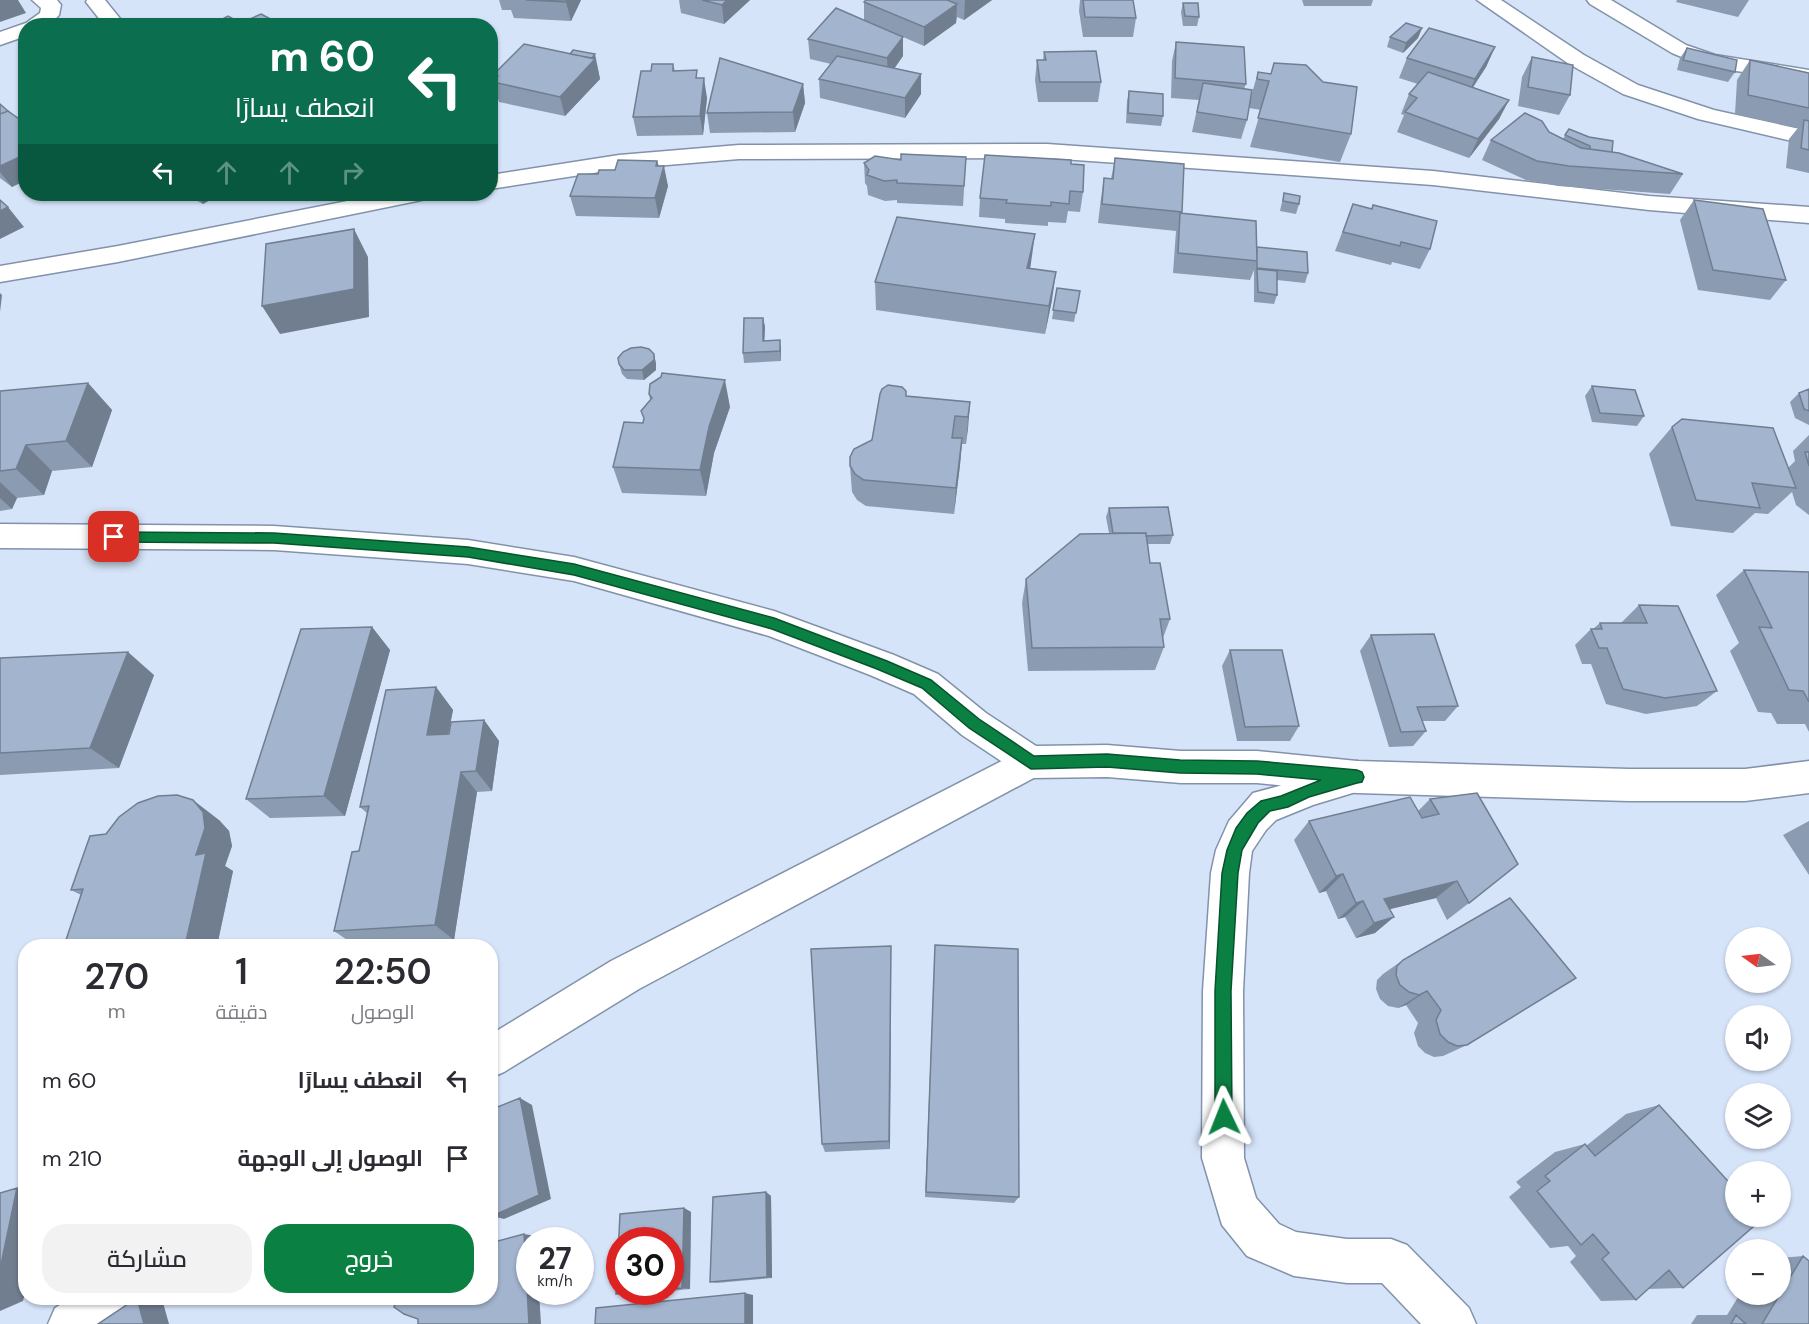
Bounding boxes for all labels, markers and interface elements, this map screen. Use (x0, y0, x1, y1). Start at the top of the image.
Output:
text: 60 m (269, 29, 375, 84)
icon: left (396, 42, 474, 120)
text: انعطف يسارًا (235, 90, 375, 125)
icon: left (147, 156, 180, 189)
icon: ahead (210, 156, 243, 189)
icon: ahead (273, 156, 306, 189)
icon: right (336, 156, 369, 189)
pin (88, 511, 139, 562)
icon: arrive (97, 520, 130, 553)
north arrow (1725, 927, 1791, 993)
map controls (1725, 927, 1791, 1305)
text: 1 (235, 948, 248, 995)
text: 22:50 (334, 948, 432, 995)
text: 270 (84, 953, 149, 1000)
text: m (108, 998, 126, 1024)
text: دقيقة (216, 999, 268, 1025)
text: الوصول (351, 999, 415, 1025)
button: sound (1725, 1005, 1791, 1071)
icon: left (441, 1064, 474, 1097)
text: 60 m (42, 1066, 96, 1095)
text: انعطف يسارًا (298, 1066, 423, 1095)
button: layers (1725, 1083, 1791, 1149)
position arrow (1192, 1085, 1256, 1149)
icon: arrive (441, 1142, 474, 1175)
text: 210 m (42, 1144, 102, 1173)
text: الوصول إلى الوجهة (237, 1144, 423, 1173)
button: + (1725, 1161, 1791, 1227)
button: مشاركة (42, 1224, 252, 1293)
button: خروج (264, 1224, 474, 1293)
speed limit sign: 30 (606, 1227, 684, 1305)
text: 27 (538, 1239, 572, 1278)
button: − (1725, 1239, 1791, 1305)
text: km/h (537, 1271, 573, 1291)

